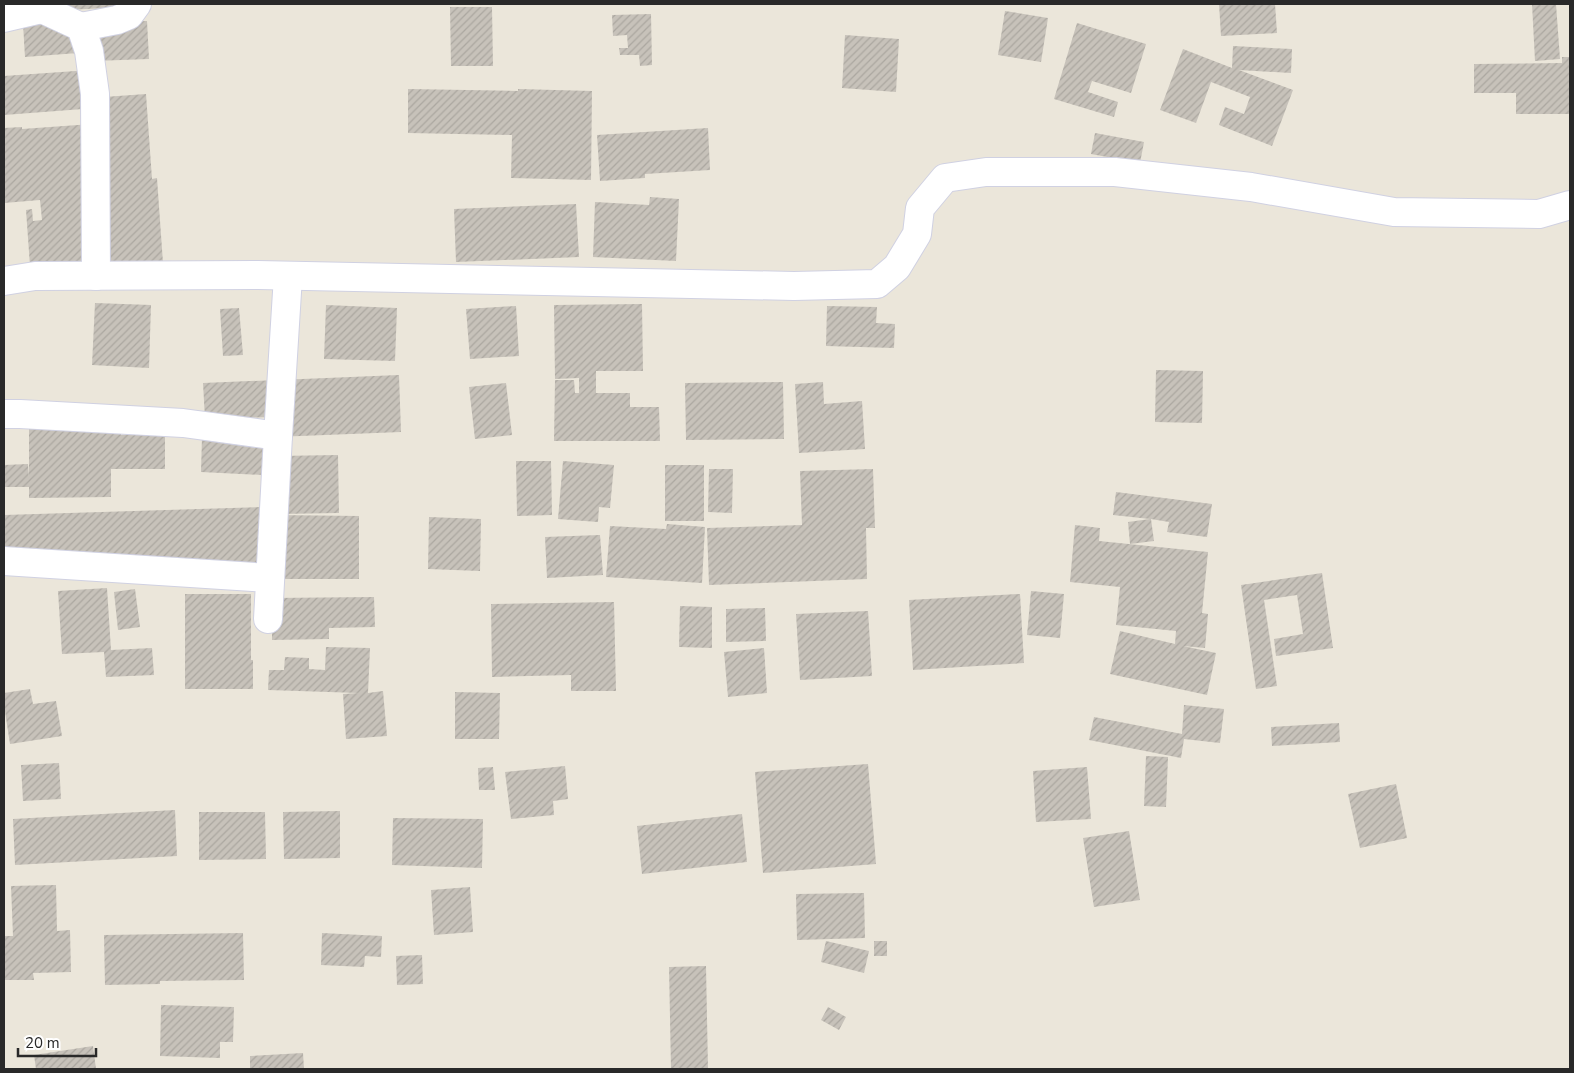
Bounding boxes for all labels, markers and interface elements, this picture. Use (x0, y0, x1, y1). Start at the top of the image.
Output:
scale bar (18, 1026, 95, 1058)
text: 20 m (25, 1033, 60, 1053)

